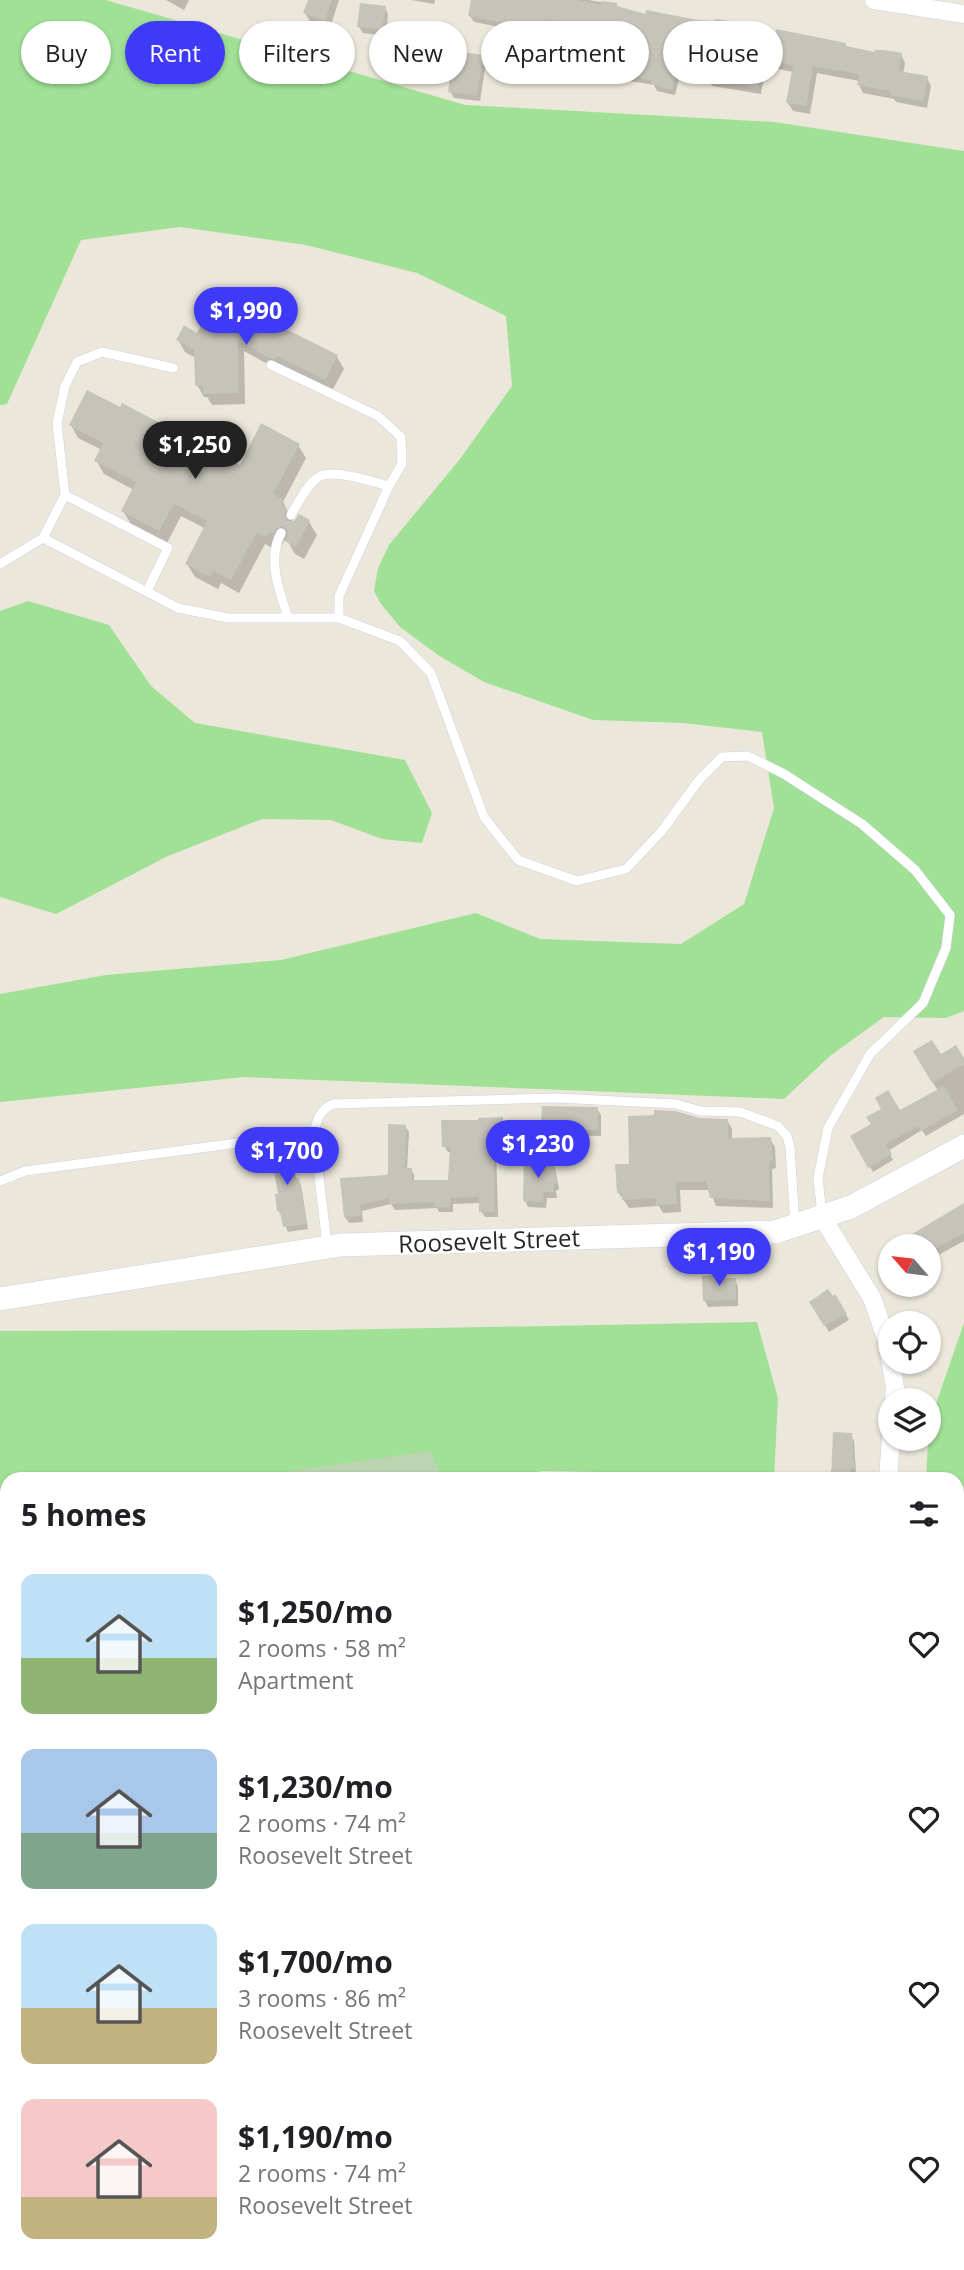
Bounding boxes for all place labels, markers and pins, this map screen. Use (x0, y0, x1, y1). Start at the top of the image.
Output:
pin: $1,990 (189, 288, 303, 347)
pin: $1,250 (138, 421, 252, 481)
pin: $1,230 (481, 1120, 595, 1180)
pin: $1,700 (230, 1128, 344, 1187)
pin: $1,190 (662, 1228, 776, 1288)

